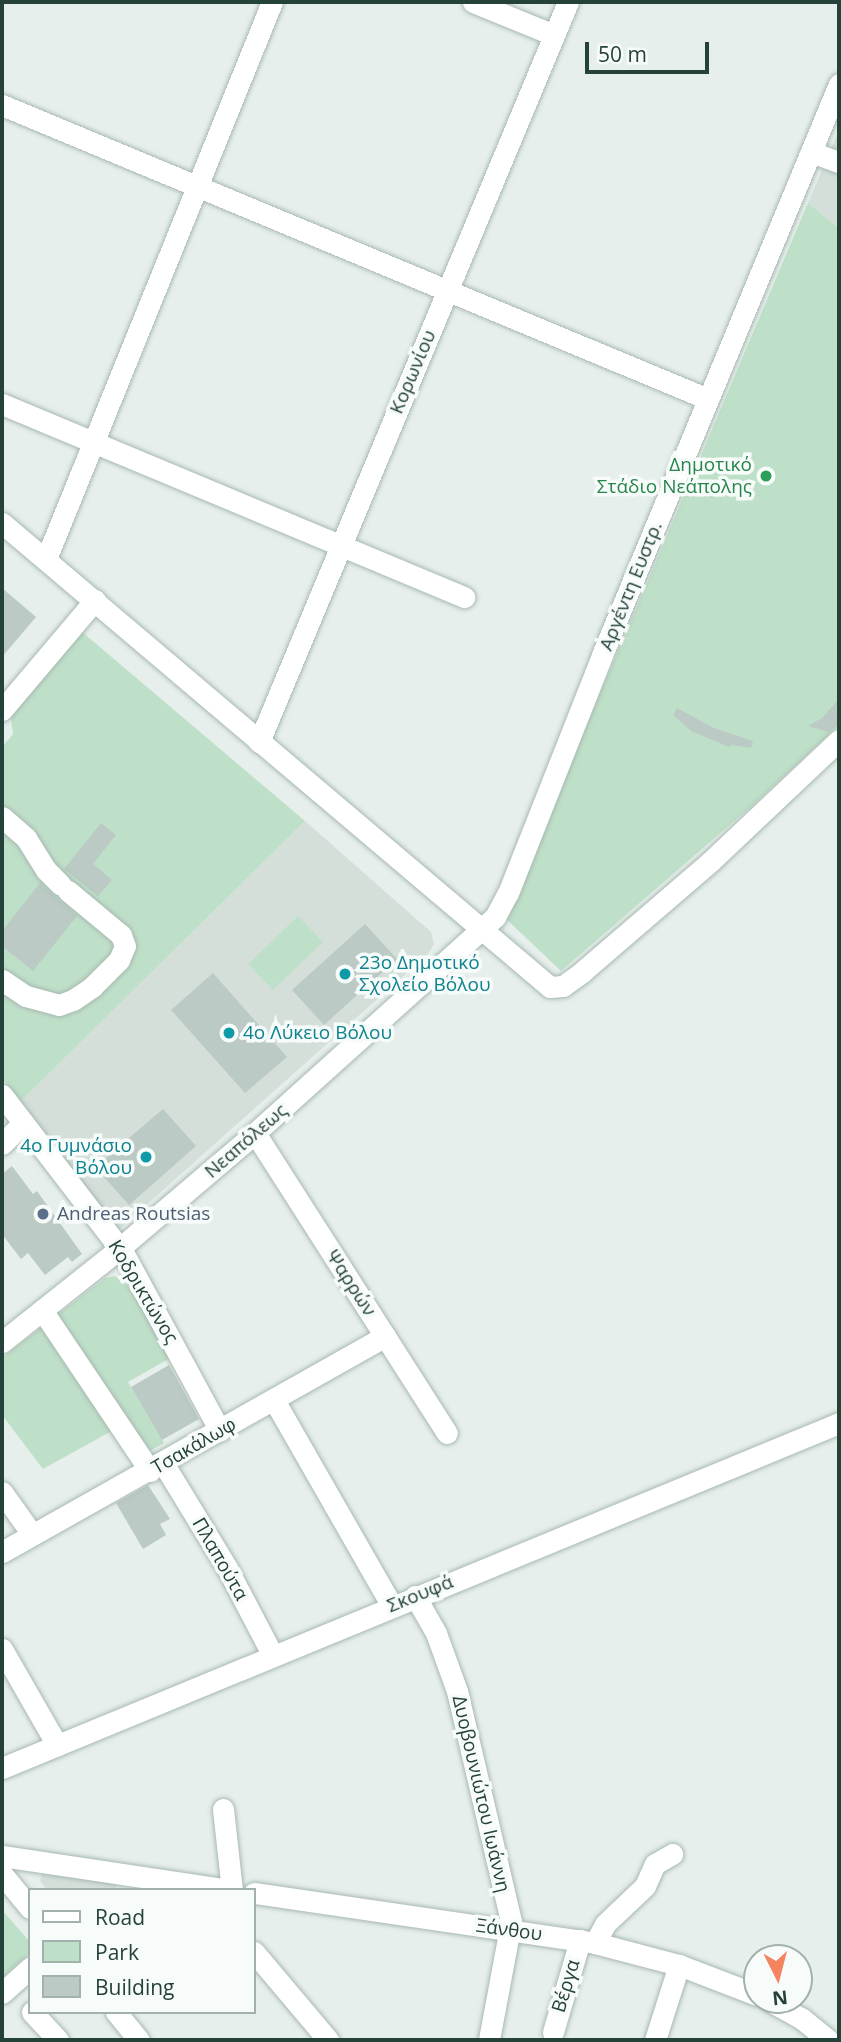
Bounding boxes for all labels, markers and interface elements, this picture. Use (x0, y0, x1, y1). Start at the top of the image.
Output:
scale bar (589, 28, 713, 72)
text: 50 m (598, 40, 647, 68)
street label: Κορωνίου (385, 327, 441, 417)
place label: Δημοτικό Στάδιο Νεάπολης (597, 454, 752, 498)
marker: Δημοτικό Στάδιο Νεάπολης (758, 468, 774, 484)
street label: Αργέντη Ευστρ. (595, 518, 667, 654)
place label: 23ο Δημοτικό Σχολείο Βόλου (359, 952, 490, 996)
marker: 23ο Δημοτικό Σχολείο Βόλου (337, 966, 353, 982)
place label: 4ο Λύκειο Βόλου (243, 1022, 392, 1044)
marker: 4ο Λύκειο Βόλου (221, 1025, 237, 1041)
street label: Νεαπόλεως (200, 1099, 292, 1183)
place label: 4ο Γυμνάσιο Βόλου (20, 1135, 132, 1179)
marker: 4ο Γυμνάσιο Βόλου (138, 1149, 154, 1165)
place label: Andreas Routsias (57, 1203, 210, 1225)
marker: Andreas Routsias (35, 1206, 51, 1222)
street label: Κοδρικτώνος (103, 1236, 183, 1348)
street label: Ψαρρών (321, 1246, 381, 1320)
street label: Τσακάλωφ (148, 1413, 240, 1479)
street label: Πλαπούτα (187, 1514, 253, 1604)
street label: Σκουφά (384, 1571, 456, 1617)
street label: Δυοβουνιώτου Ιωάννη (447, 1693, 515, 1895)
legend (28, 1888, 256, 2014)
text: Road (95, 1903, 145, 1931)
street label: Ξάνθου (474, 1914, 544, 1946)
text: Park (95, 1938, 139, 1966)
north arrow (743, 1944, 813, 2014)
street label: Βέργα (547, 1957, 585, 2015)
text: Building (95, 1973, 174, 2001)
text: N (771, 1984, 789, 2012)

